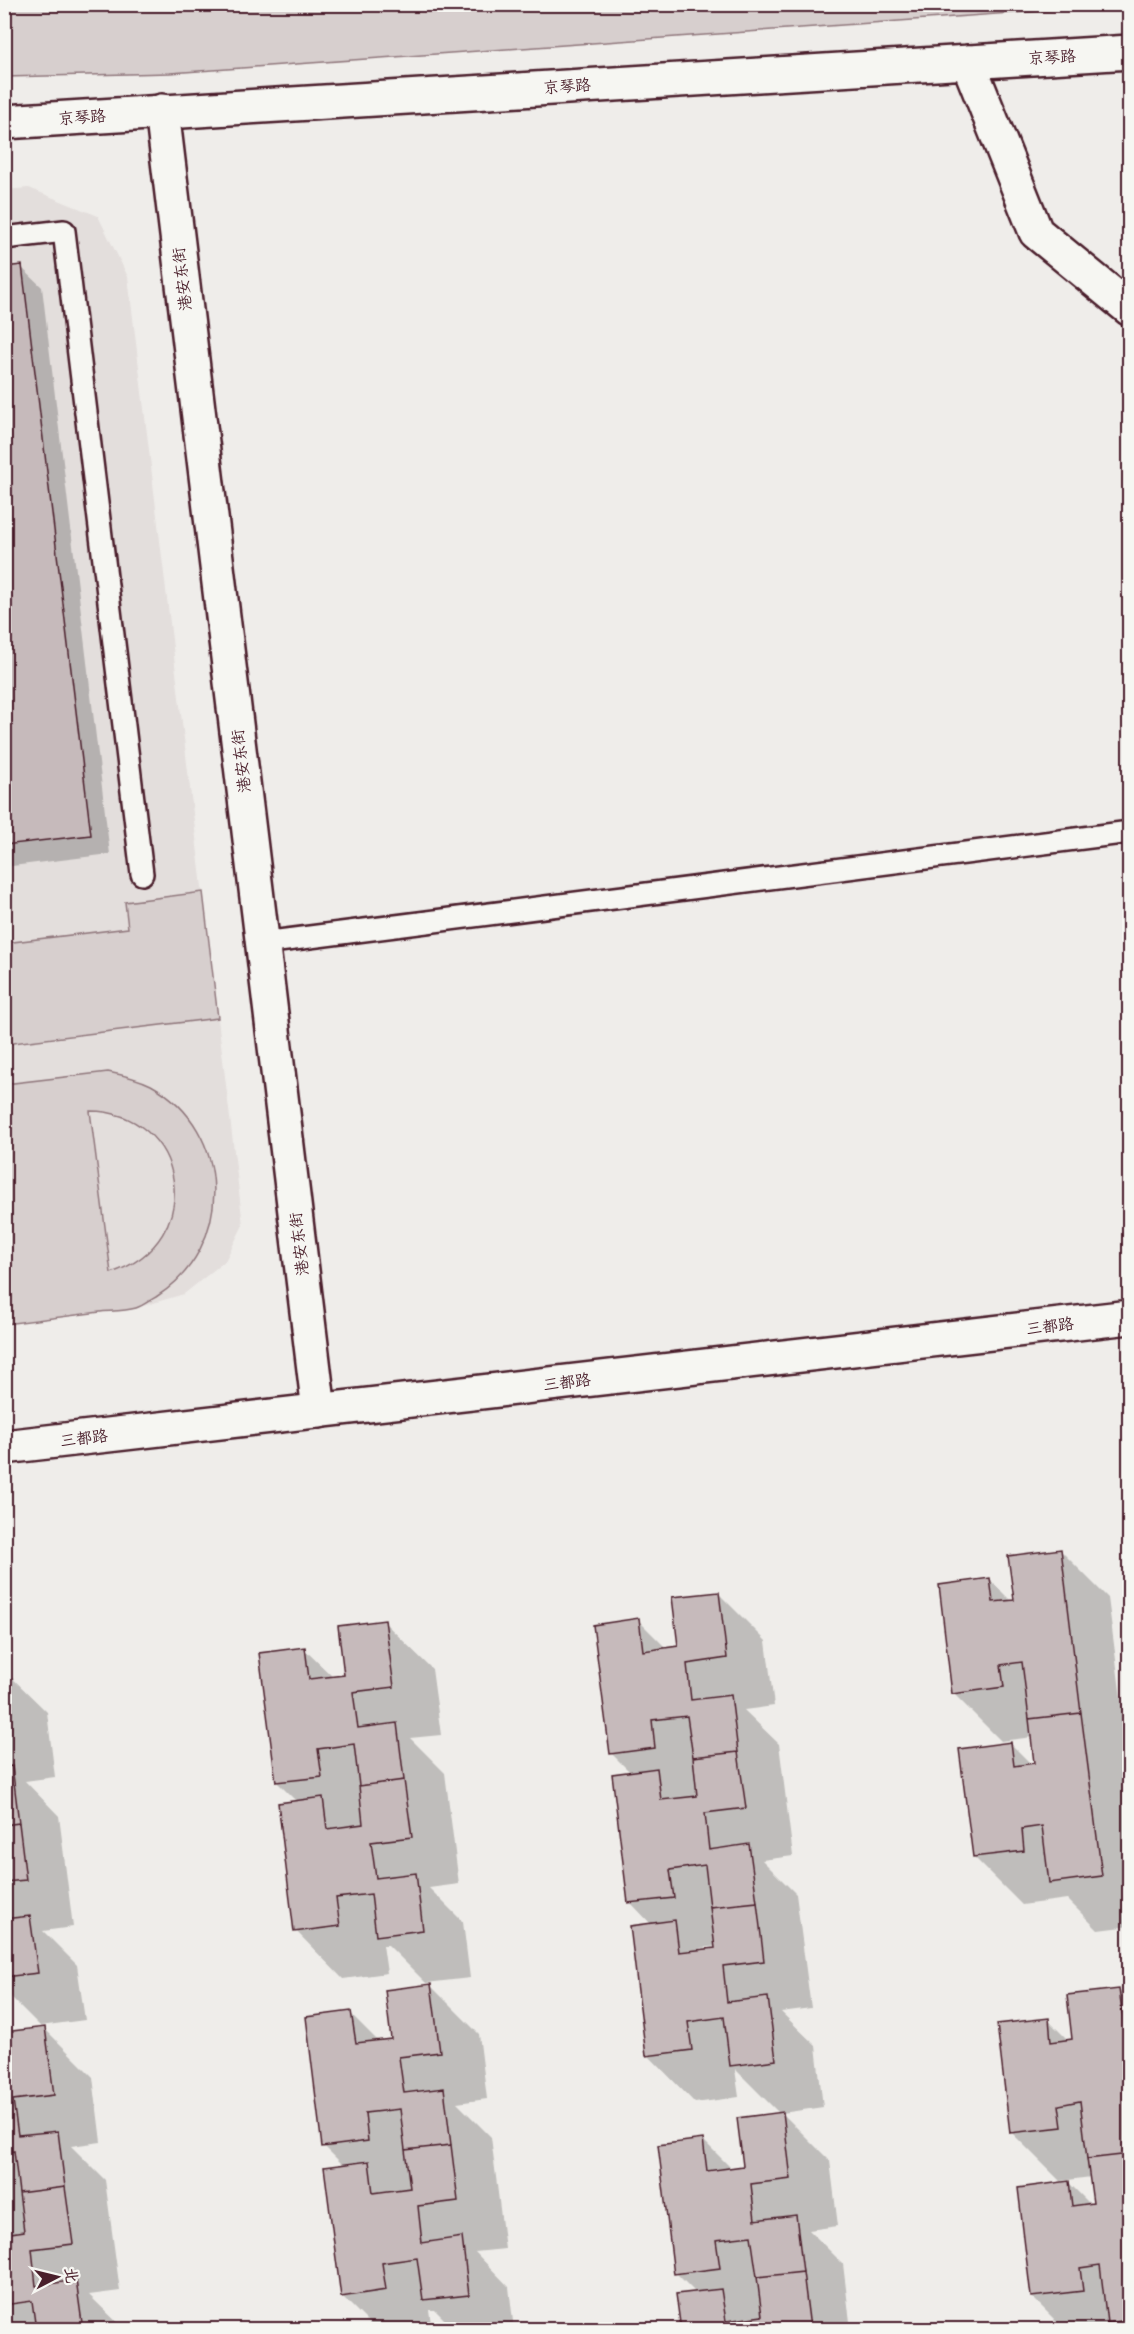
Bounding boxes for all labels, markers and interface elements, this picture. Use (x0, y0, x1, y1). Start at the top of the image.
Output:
street label: 京琴路 (1027, 45, 1077, 69)
street label: 京琴路 (542, 74, 592, 98)
street label: 京琴路 (57, 105, 107, 129)
street label: 港安东街 (168, 246, 196, 312)
street label: 港安东街 (227, 728, 255, 794)
street label: 港安东街 (285, 1211, 313, 1277)
street label: 三都路 (1025, 1313, 1075, 1339)
street label: 三都路 (542, 1369, 592, 1395)
street label: 三都路 (59, 1425, 109, 1451)
north arrow (27, 2247, 87, 2307)
text: 北 (60, 2266, 83, 2284)

